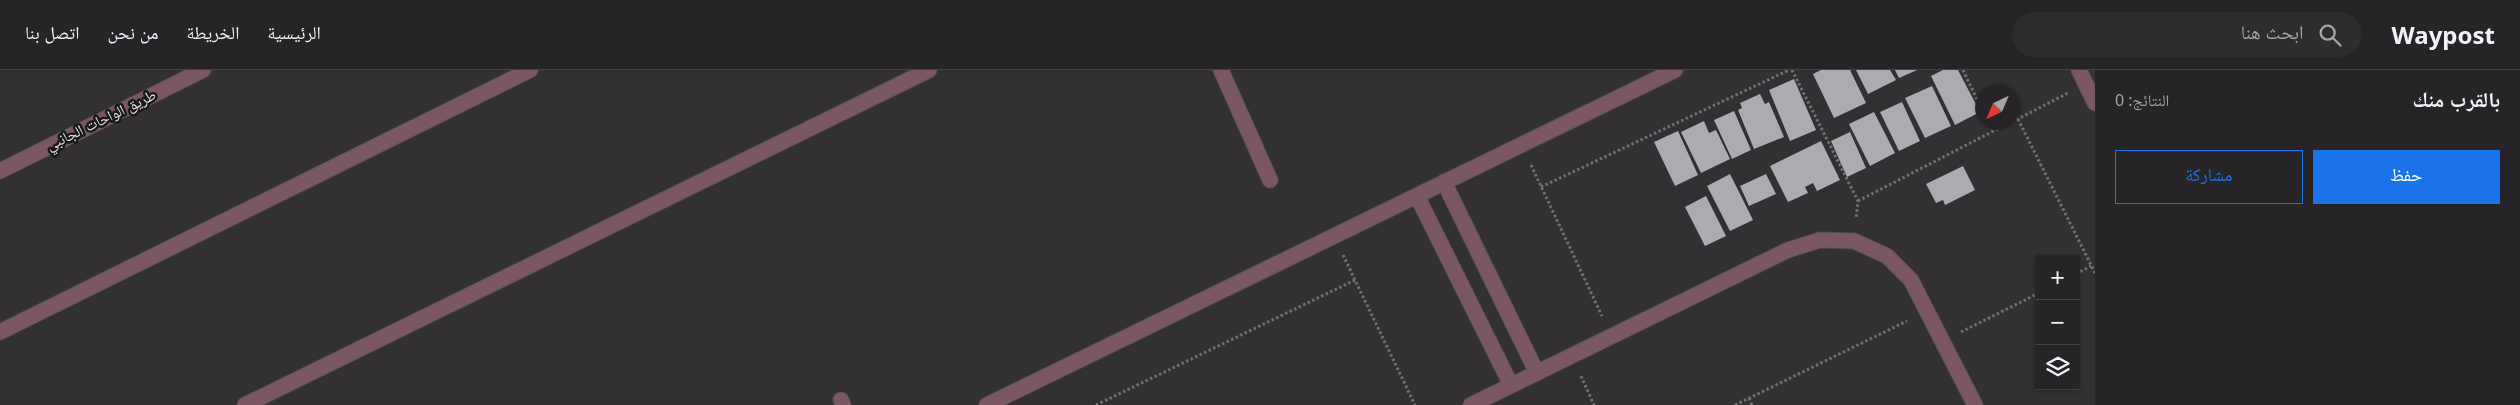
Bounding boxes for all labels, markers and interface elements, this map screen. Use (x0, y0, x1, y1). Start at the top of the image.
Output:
search box (2012, 12, 2362, 57)
text: Waypost (2392, 18, 2495, 51)
text: ابحث هنا (2241, 19, 2304, 45)
text: اتصل بنا (25, 20, 80, 44)
text: من نحن (108, 20, 158, 44)
text: الخريطة (186, 20, 239, 44)
text: الرئيسية (267, 20, 321, 44)
icon: search (2316, 21, 2344, 49)
street label: طريق الواحات الجانبي (42, 84, 160, 157)
north arrow (1975, 85, 2020, 130)
text: بالقرب منك (2413, 85, 2500, 113)
text: النتائج: 0 (2115, 89, 2169, 111)
button: مشاركة (2115, 150, 2303, 204)
button: حفظ (2313, 150, 2500, 204)
map controls (2035, 255, 2080, 390)
button: + (2035, 255, 2080, 300)
button: − (2035, 300, 2080, 345)
button: layers (2035, 345, 2080, 390)

